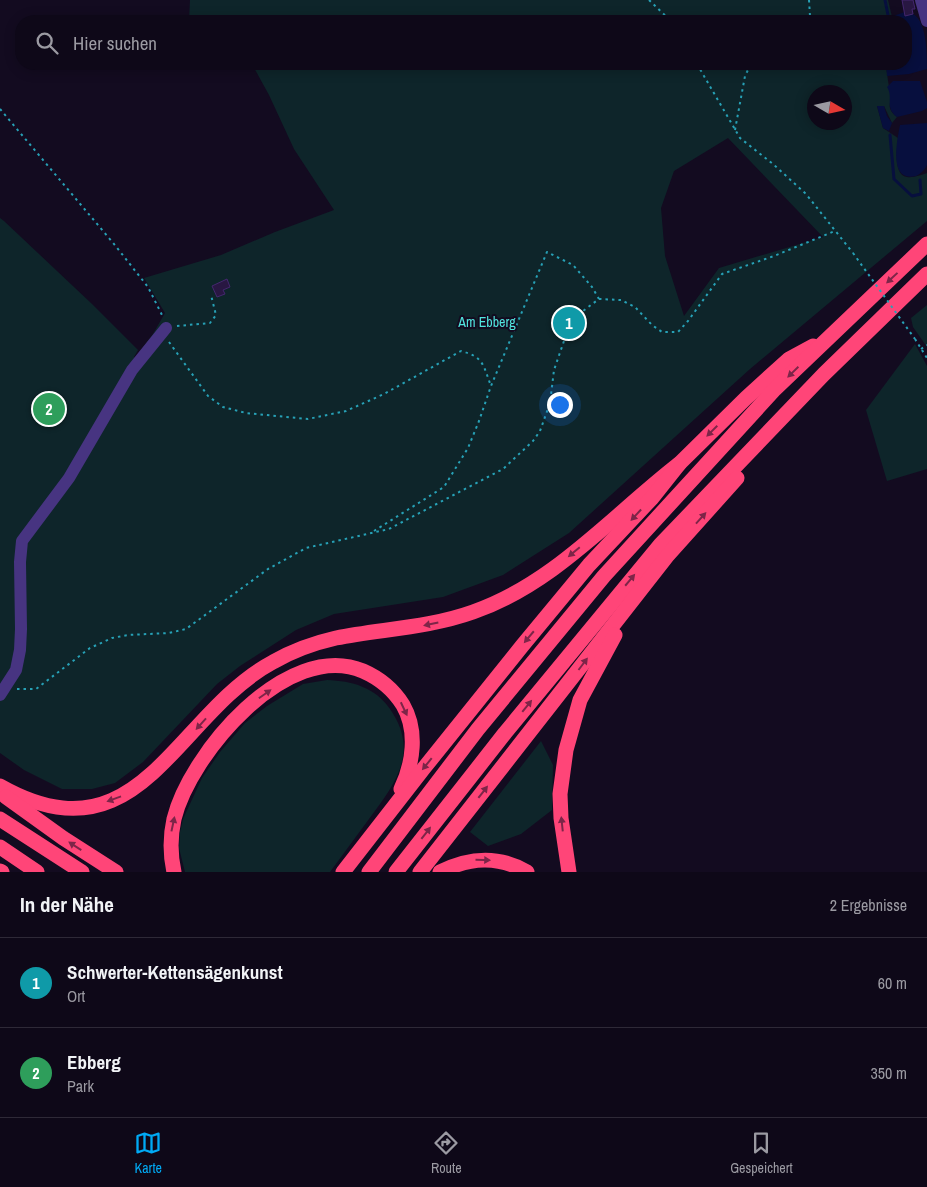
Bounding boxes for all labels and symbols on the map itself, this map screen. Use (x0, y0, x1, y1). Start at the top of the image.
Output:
north arrow (807, 85, 852, 130)
one-way arrow (886, 272, 898, 284)
pin: 1 (553, 304, 585, 342)
park label: Am Ebberg (457, 313, 516, 331)
one-way arrow (787, 366, 799, 378)
pin: 2 (33, 390, 65, 428)
your location (547, 392, 573, 418)
one-way arrow (706, 425, 718, 437)
one-way arrow (630, 509, 642, 521)
one-way arrow (695, 513, 707, 525)
one-way arrow (568, 547, 581, 558)
one-way arrow (625, 574, 636, 587)
one-way arrow (423, 620, 438, 628)
one-way arrow (523, 630, 534, 643)
one-way arrow (577, 658, 588, 671)
one-way arrow (259, 689, 272, 699)
one-way arrow (521, 700, 532, 713)
one-way arrow (400, 702, 408, 716)
one-way arrow (195, 717, 207, 729)
one-way arrow (422, 757, 433, 770)
one-way arrow (477, 786, 488, 799)
one-way arrow (106, 795, 121, 803)
one-way arrow (170, 815, 178, 831)
one-way arrow (557, 815, 565, 831)
one-way arrow (421, 826, 431, 840)
one-way arrow (68, 841, 82, 851)
one-way arrow (476, 857, 492, 865)

